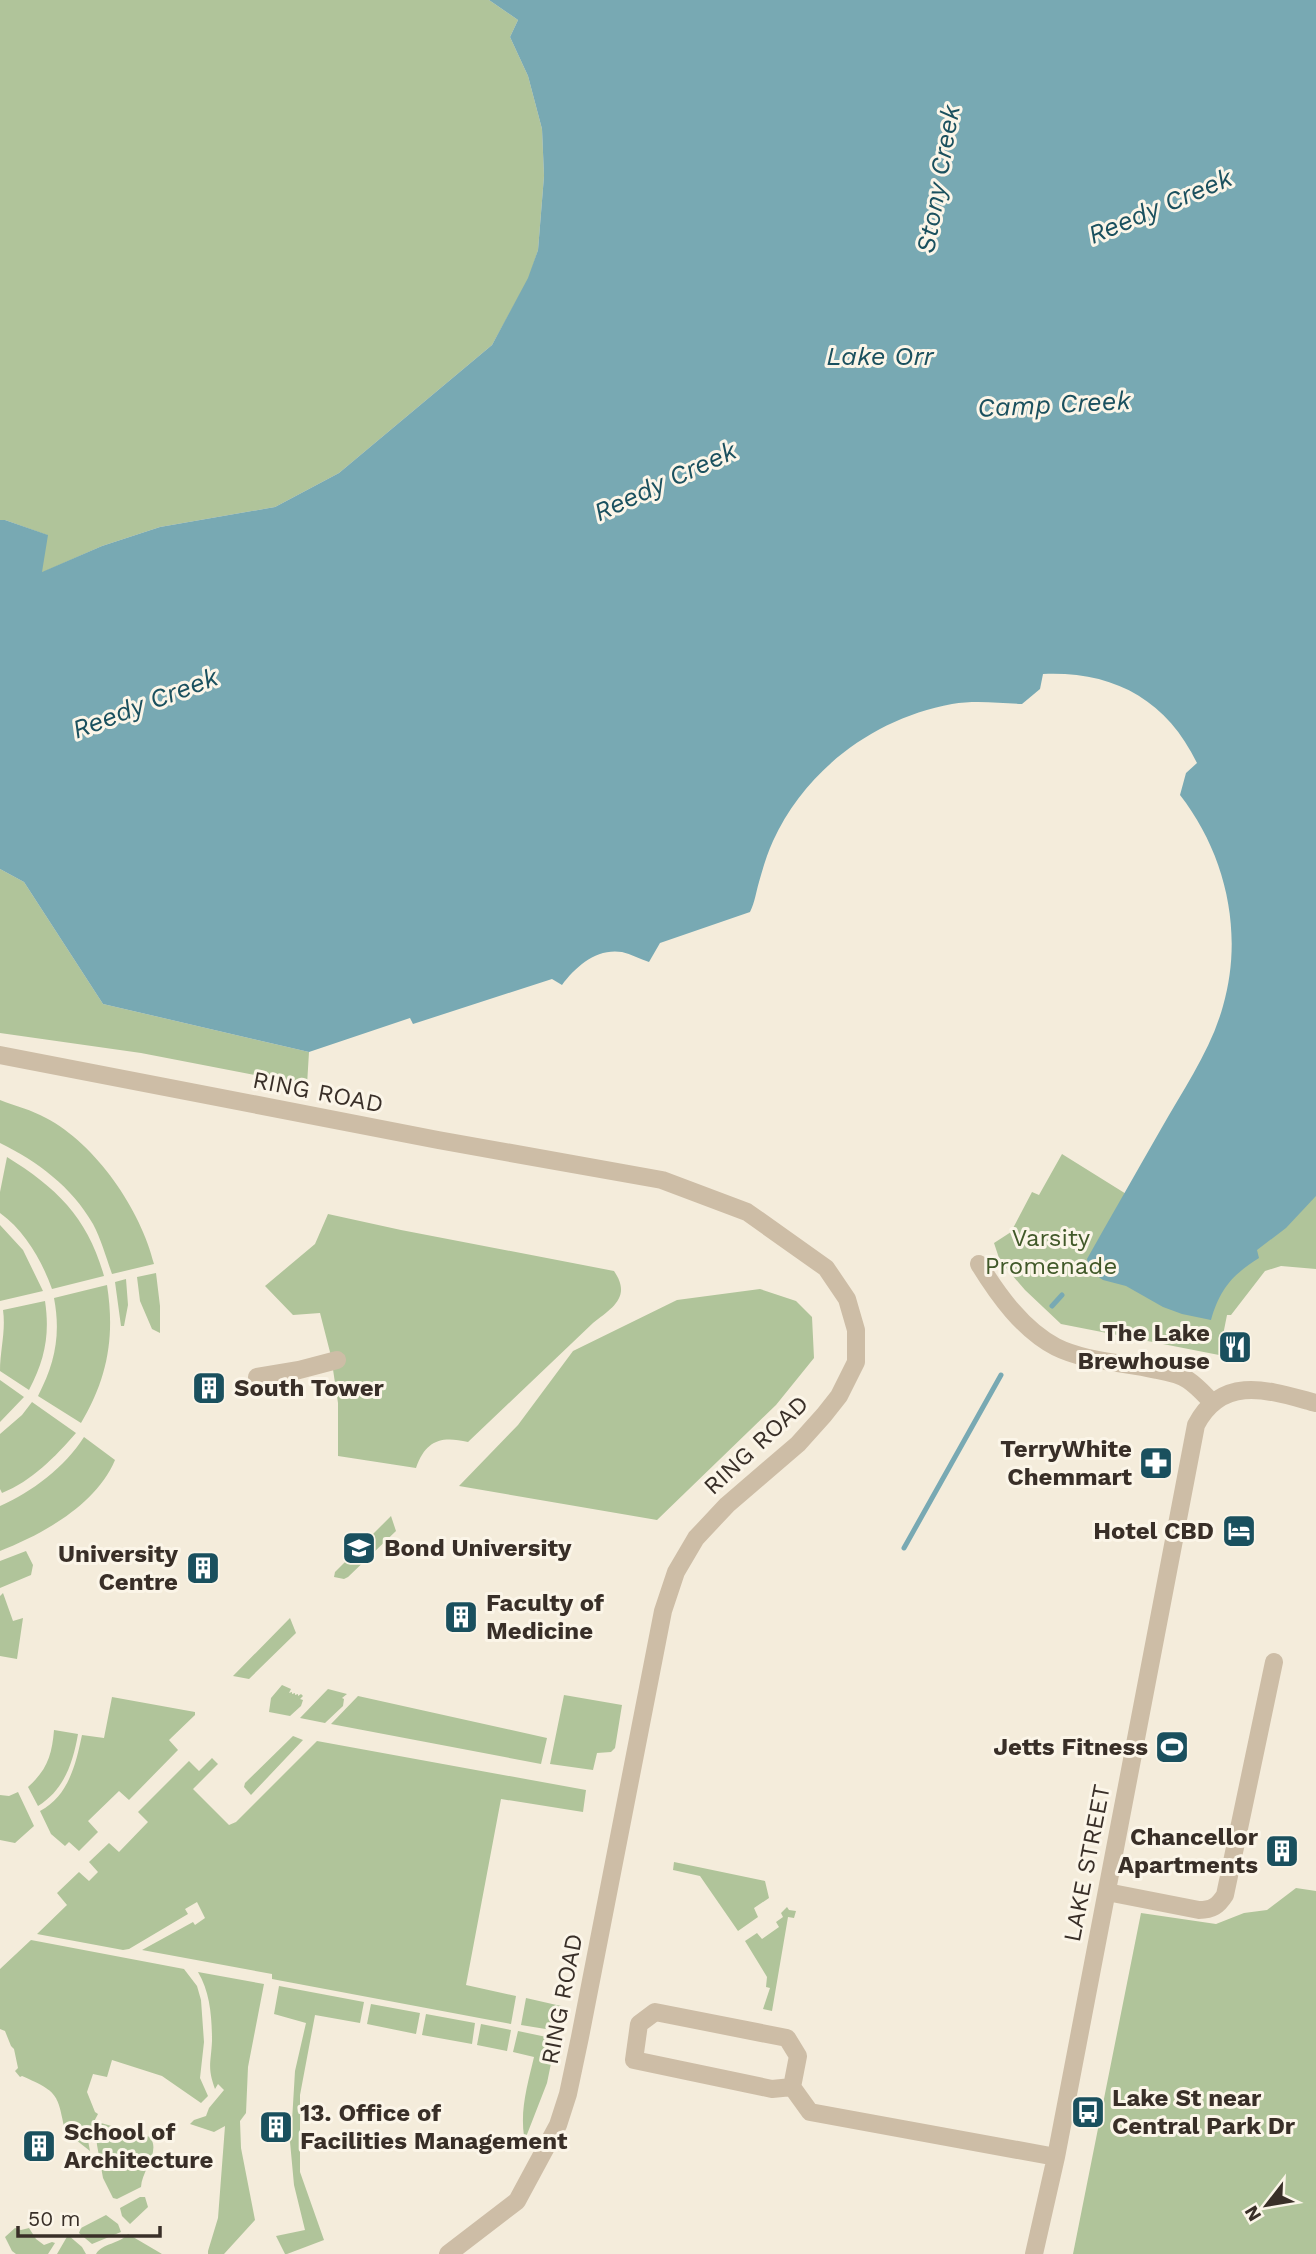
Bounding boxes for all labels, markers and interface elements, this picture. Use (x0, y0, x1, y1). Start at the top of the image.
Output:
water label: Stony Creek (910, 102, 966, 255)
water label: Reedy Creek (1083, 162, 1237, 250)
water label: Lake Orr (826, 341, 935, 371)
water label: Camp Creek (977, 385, 1132, 423)
water label: Reedy Creek (589, 435, 742, 527)
water label: Reedy Creek (68, 661, 223, 745)
street label: RING ROAD (250, 1066, 386, 1118)
park label: Varsity Promenade (985, 1224, 1117, 1280)
place label: The Lake Brewhouse (1078, 1319, 1210, 1375)
restaurant icon: The Lake Brewhouse (1216, 1328, 1254, 1366)
building icon: South Tower (190, 1369, 228, 1407)
place label: South Tower (234, 1374, 385, 1402)
street label: RING ROAD (698, 1390, 814, 1500)
place label: TerryWhite Chemmart (1000, 1435, 1132, 1491)
pharmacy icon: TerryWhite Chemmart (1137, 1444, 1175, 1482)
hotel icon: Hotel CBD (1220, 1512, 1258, 1550)
place label: Hotel CBD (1093, 1517, 1214, 1545)
school or university icon: Bond University (340, 1529, 378, 1567)
place label: Bond University (384, 1534, 572, 1562)
place label: University Centre (58, 1540, 178, 1596)
building icon: University Centre (184, 1549, 222, 1587)
place label: Faculty of Medicine (486, 1589, 604, 1645)
building icon: Faculty of Medicine (442, 1598, 480, 1636)
sports icon: Jetts Fitness (1153, 1728, 1191, 1766)
place label: Jetts Fitness (993, 1733, 1148, 1761)
street label: LAKE STREET (1058, 1782, 1116, 1944)
place label: Chancellor Apartments (1118, 1823, 1259, 1879)
building icon: Chancellor Apartments (1263, 1832, 1301, 1870)
street label: RING ROAD (536, 1931, 588, 2067)
place label: Lake St near Central Park Dr (1112, 2084, 1296, 2140)
bus stop icon: Lake St near Central Park Dr (1069, 2093, 1107, 2131)
place label: 13. Office of Facilities Management (300, 2099, 568, 2155)
building icon: 13. Office of Facilities Management (257, 2108, 295, 2146)
place label: School of Architecture (64, 2118, 213, 2174)
building icon: School of Architecture (20, 2127, 58, 2165)
north arrow (1232, 2170, 1302, 2240)
scale bar (18, 2194, 159, 2238)
text: N (1239, 2202, 1266, 2225)
text: 50 m (28, 2206, 80, 2231)

